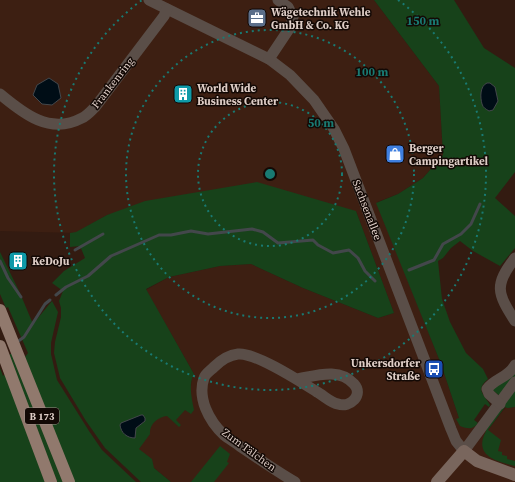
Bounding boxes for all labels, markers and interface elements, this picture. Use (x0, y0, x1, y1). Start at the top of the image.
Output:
place label: Wägetechnik Wehle GmbH & Co. KG (271, 5, 371, 33)
office icon: Wägetechnik Wehle GmbH & Co. KG (246, 7, 268, 29)
text: 150 m (407, 13, 440, 29)
street label: Frankenring (88, 54, 138, 112)
text: 100 m (356, 64, 389, 80)
place label: World Wide Business Center (197, 81, 279, 109)
building icon: World Wide Business Center (172, 83, 194, 105)
text: 50 m (308, 115, 334, 131)
place label: Berger Campingartikel (409, 141, 489, 169)
shop icon: Berger Campingartikel (384, 143, 406, 165)
centre of rings (263, 167, 277, 181)
street label: Sachsenallee (349, 178, 386, 243)
building icon: KeDoJu (7, 250, 29, 272)
place label: KeDoJu (32, 254, 70, 269)
place label: Unkersdorfer Straße (351, 356, 421, 384)
bus stop icon: Unkersdorfer Straße (423, 358, 445, 380)
road number: B 173 (25, 408, 59, 424)
street label: Zum Tälchen (219, 425, 279, 475)

